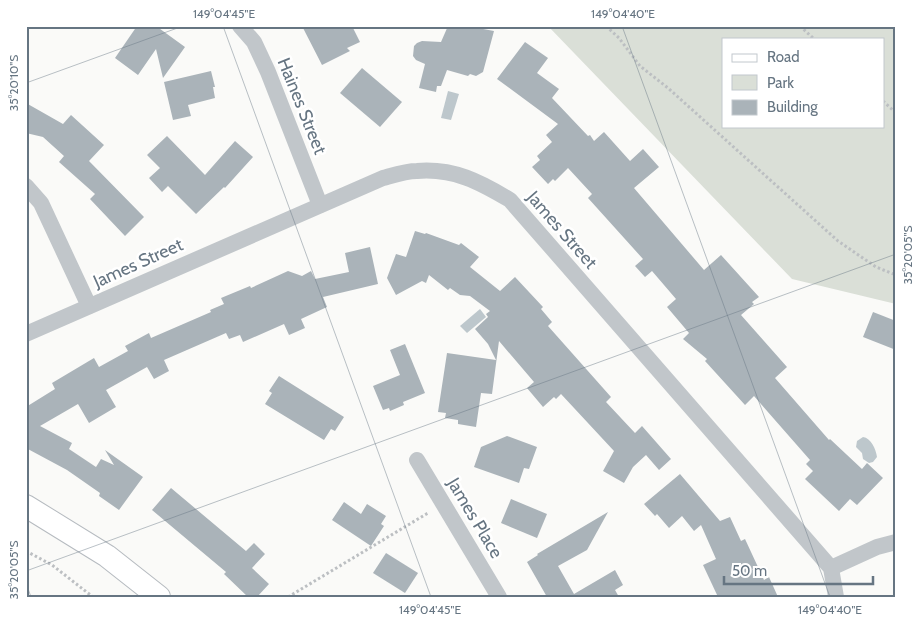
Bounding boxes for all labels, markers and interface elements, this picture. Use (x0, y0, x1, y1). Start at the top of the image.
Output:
text: 149°04'45"E (193, 6, 255, 21)
text: 149°04'40"E (591, 6, 655, 21)
legend (722, 38, 884, 128)
text: Road (767, 48, 800, 66)
text: 35°20'10"S (6, 55, 21, 111)
street label: Haines Street (273, 55, 331, 157)
text: Park (767, 74, 794, 92)
text: Building (767, 98, 818, 116)
street label: James Street (522, 186, 602, 273)
text: 35°20'05"S (900, 226, 915, 284)
street label: James Street (89, 233, 186, 293)
street label: James Place (442, 473, 508, 562)
text: 35°20'05"S (6, 541, 21, 599)
scale bar (724, 553, 873, 585)
text: 50 m (732, 562, 767, 580)
text: 149°04'45"E (399, 602, 461, 617)
text: 149°04'40"E (798, 602, 862, 617)

